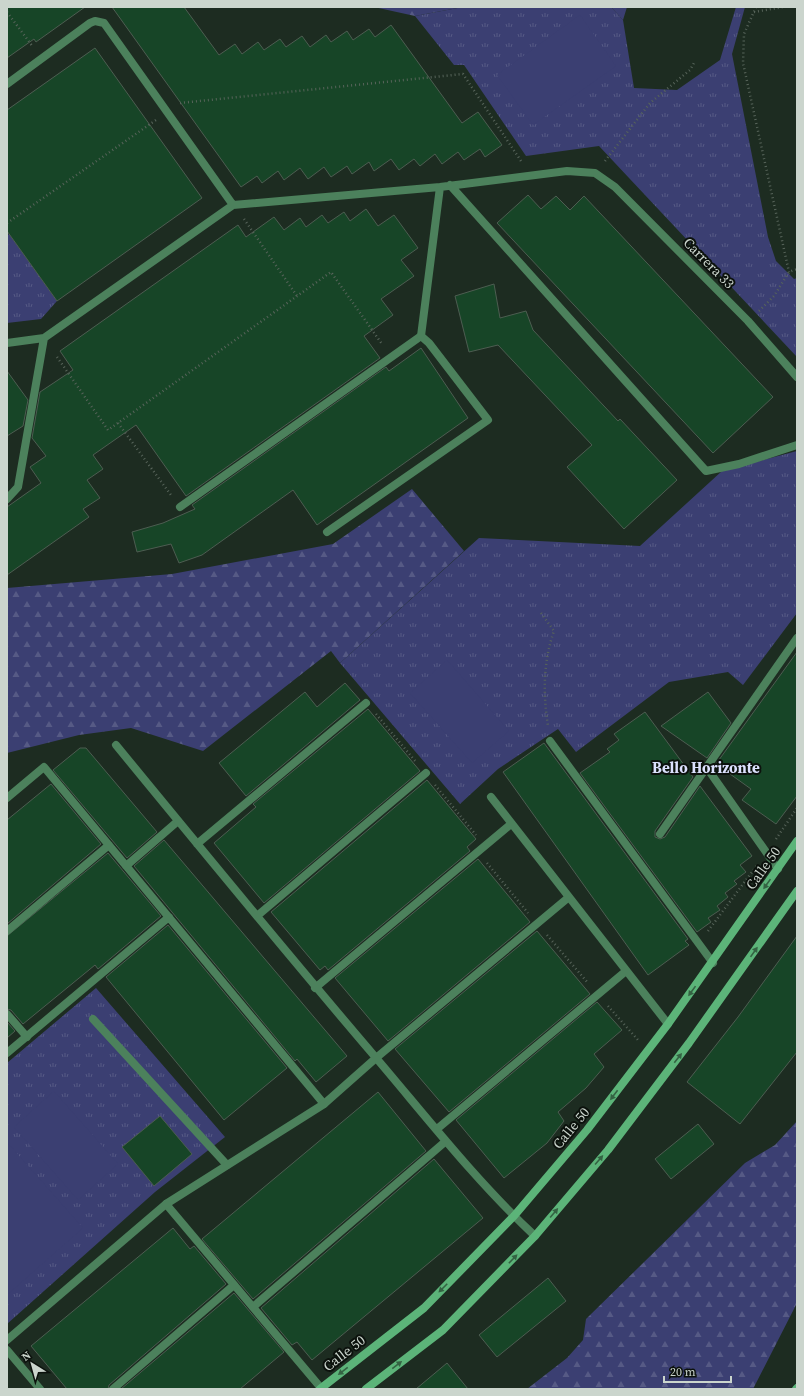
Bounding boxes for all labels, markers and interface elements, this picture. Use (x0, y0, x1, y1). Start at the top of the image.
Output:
street label: Carrera 33 (679, 233, 739, 293)
district label: Bello Horizonte (652, 757, 760, 778)
street label: Calle 50 (741, 842, 785, 894)
one-way arrow (763, 879, 771, 890)
one-way arrow (750, 947, 758, 958)
one-way arrow (689, 986, 697, 996)
one-way arrow (674, 1052, 683, 1063)
one-way arrow (610, 1089, 618, 1100)
street label: Calle 50 (548, 1103, 594, 1153)
one-way arrow (594, 1155, 603, 1166)
one-way arrow (549, 1208, 558, 1218)
one-way arrow (508, 1254, 518, 1264)
one-way arrow (438, 1283, 448, 1293)
street label: Calle 50 (319, 1330, 369, 1376)
north arrow (12, 1344, 52, 1384)
text: N (19, 1348, 34, 1365)
scale bar (664, 1358, 731, 1384)
one-way arrow (392, 1361, 402, 1369)
text: 20 m (670, 1364, 696, 1380)
one-way arrow (337, 1367, 348, 1375)

